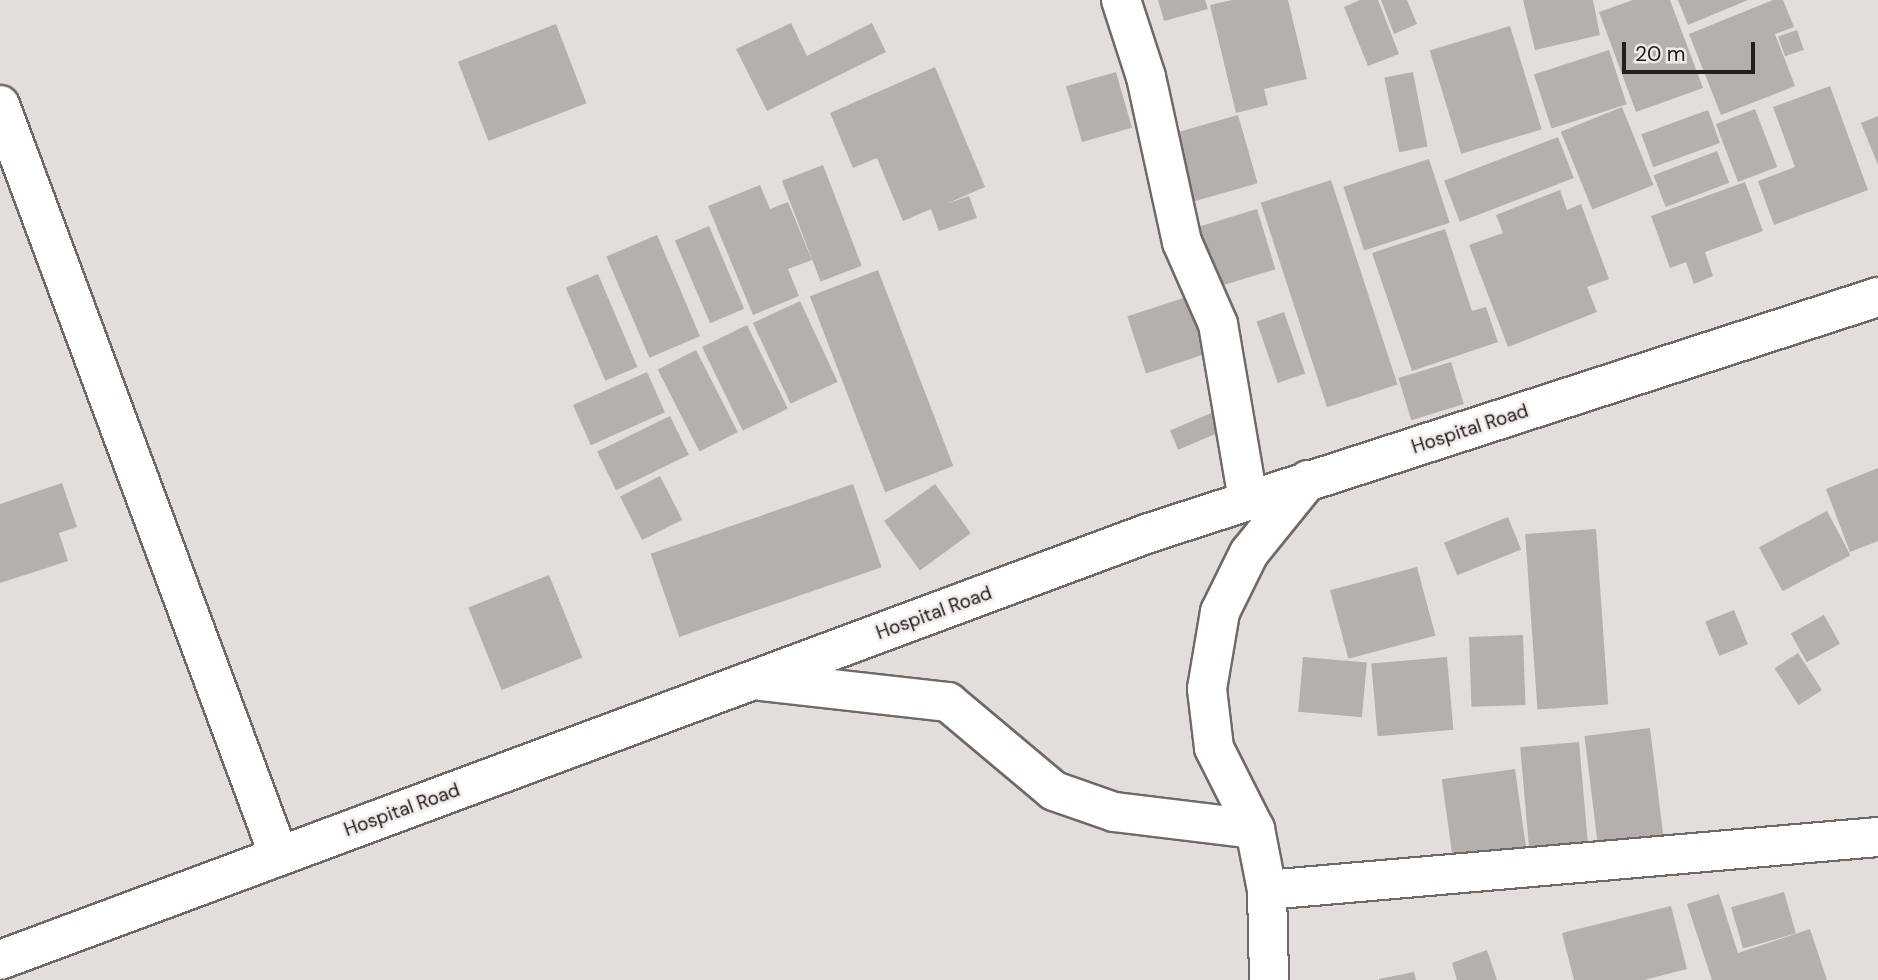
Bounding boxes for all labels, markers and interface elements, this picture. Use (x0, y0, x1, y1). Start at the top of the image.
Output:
scale bar (1626, 28, 1759, 72)
text: 20 m (1635, 40, 1686, 68)
street label: Hospital Road (1409, 399, 1531, 459)
street label: Hospital Road (873, 582, 995, 644)
street label: Hospital Road (341, 779, 463, 841)

